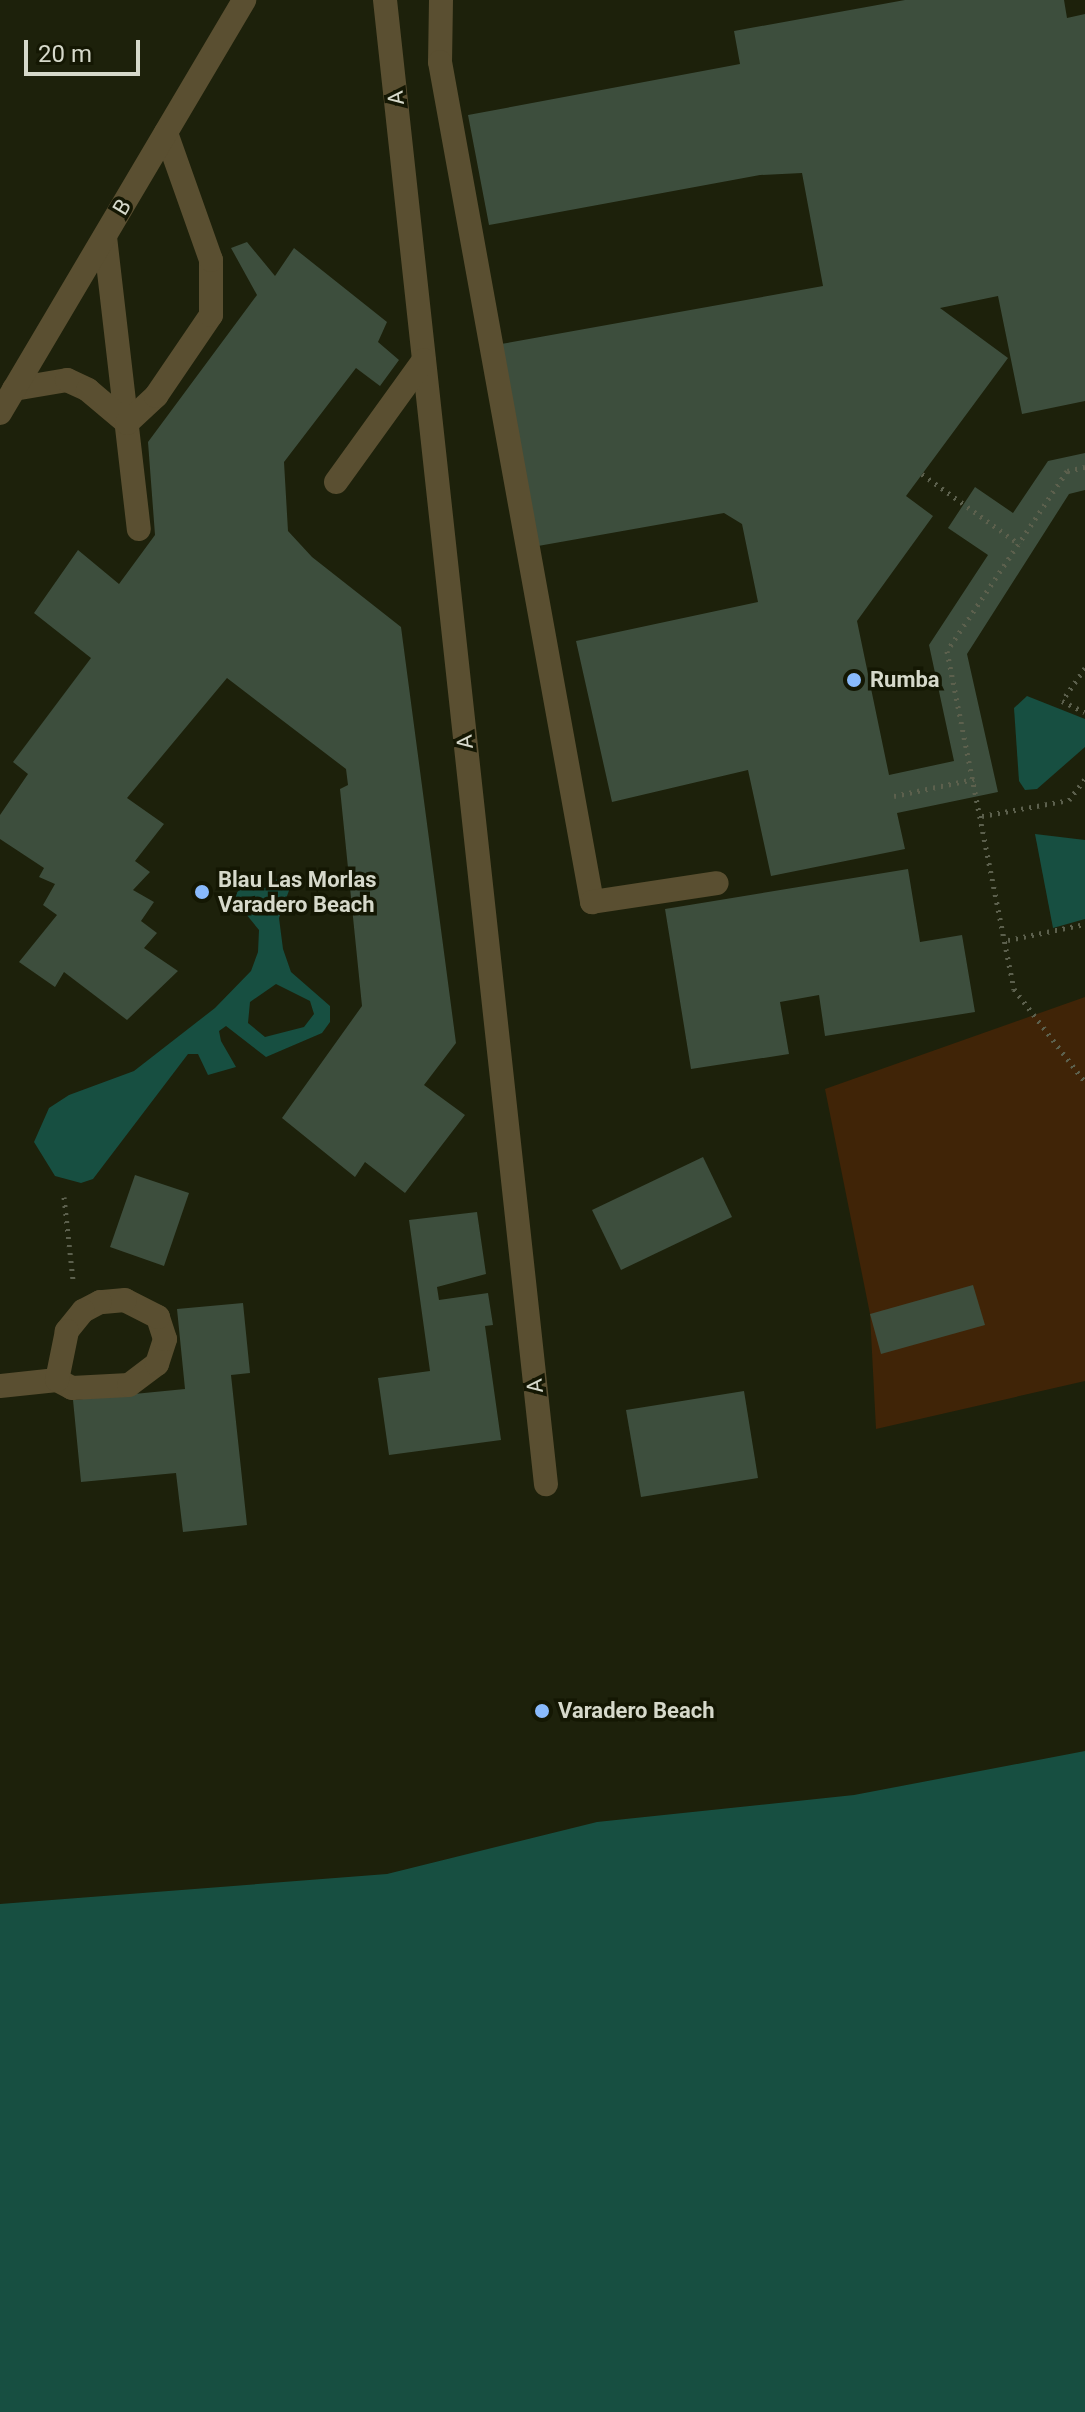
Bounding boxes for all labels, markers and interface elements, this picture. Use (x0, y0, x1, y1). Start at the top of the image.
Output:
scale bar (28, 24, 144, 74)
text: 20 m (38, 40, 92, 68)
street label: A (382, 89, 410, 107)
street label: B (107, 194, 137, 220)
place label: Rumba (870, 667, 940, 693)
marker: Rumba (845, 671, 863, 689)
street label: A (451, 733, 479, 751)
place label: Blau Las Morlas Varadero Beach (218, 866, 377, 918)
marker: Blau Las Morlas Varadero Beach (193, 883, 211, 901)
street label: A (521, 1377, 549, 1395)
place label: Varadero Beach (558, 1698, 714, 1724)
marker: Varadero Beach (533, 1702, 551, 1720)

